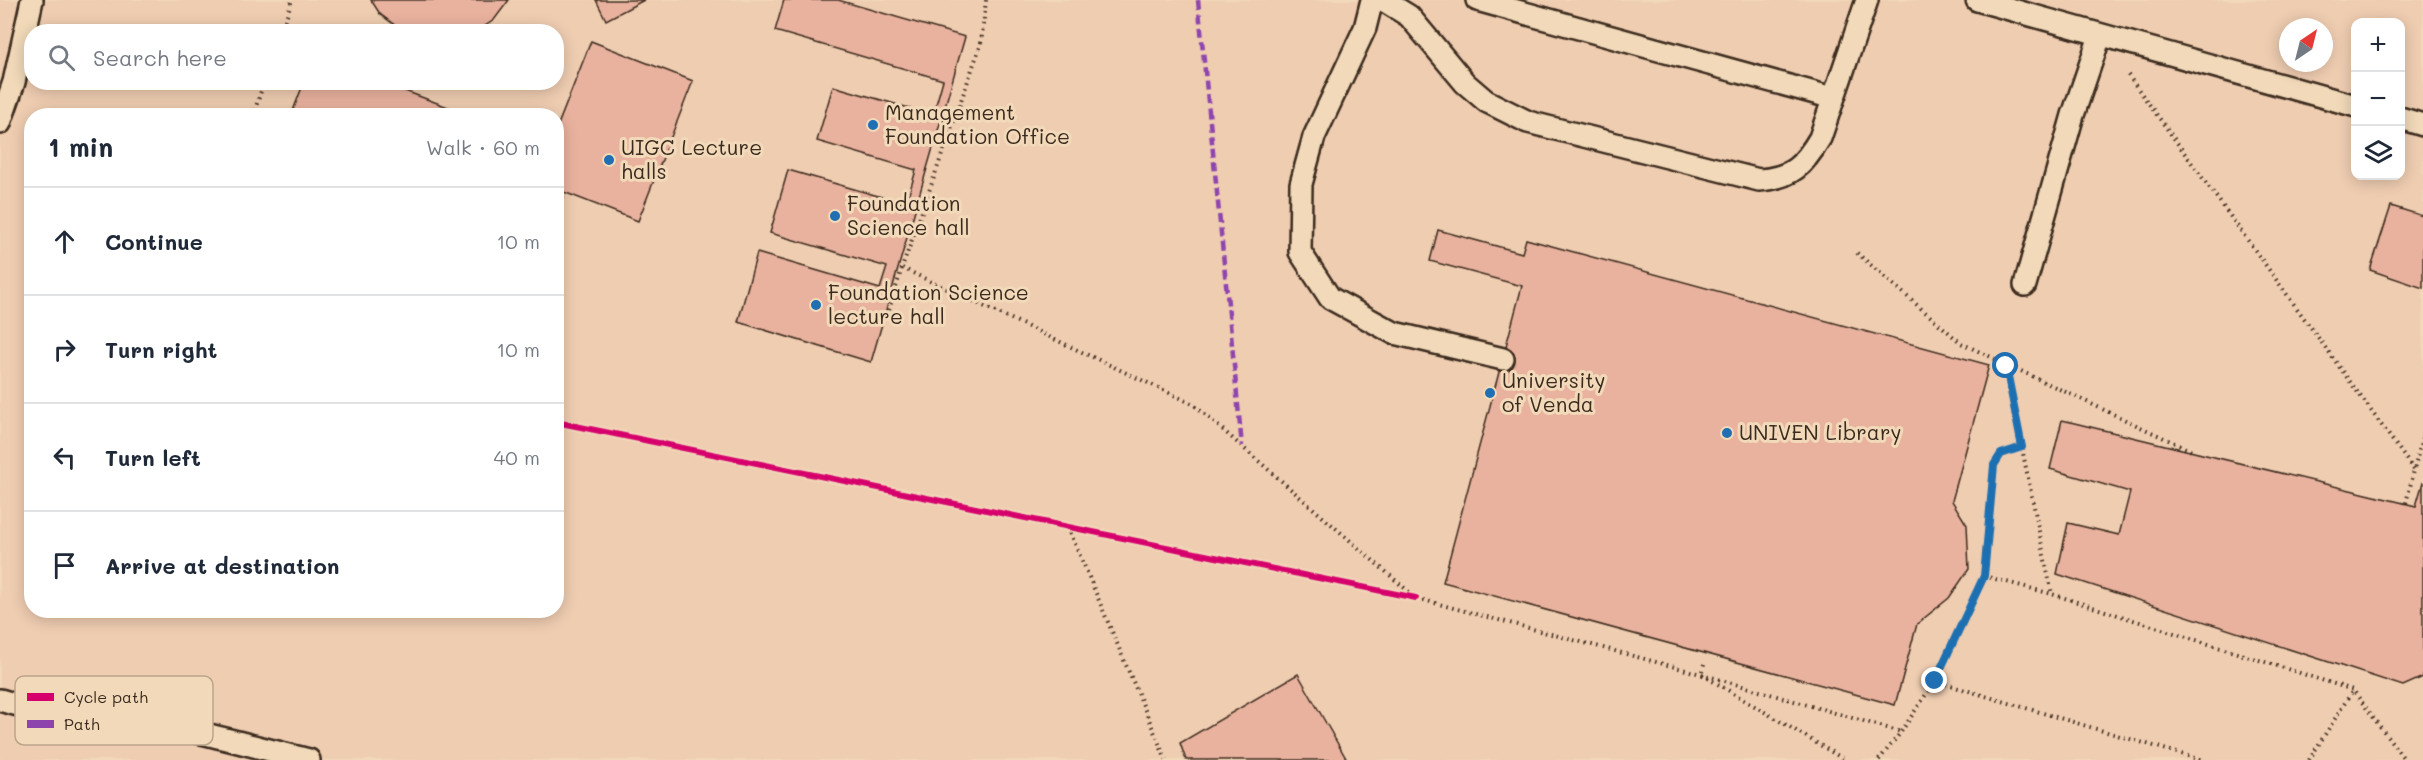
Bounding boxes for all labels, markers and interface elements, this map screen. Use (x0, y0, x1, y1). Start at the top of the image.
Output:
north arrow (2279, 18, 2333, 72)
map controls (2351, 18, 2405, 180)
button: + (2351, 18, 2405, 72)
search box (24, 24, 564, 90)
icon: search (45, 41, 78, 74)
text: Search here (93, 43, 227, 72)
button: − (2351, 72, 2405, 126)
place label: Management Foundation Office (885, 98, 1070, 149)
marker: Management Foundation Office (866, 118, 880, 132)
button: layers (2351, 126, 2405, 180)
text: 1 min (48, 130, 113, 164)
place label: UIGC Lecture halls (621, 133, 762, 184)
text: Walk · 60 m (426, 134, 540, 160)
marker: UIGC Lecture halls (602, 153, 616, 167)
place label: Foundation Science hall (847, 189, 970, 240)
marker: Foundation Science hall (828, 209, 842, 223)
icon: ahead (48, 225, 81, 258)
text: Continue (105, 227, 203, 256)
text: 10 m (496, 228, 540, 254)
place label: Foundation Science lecture hall (828, 278, 1029, 329)
marker: Foundation Science lecture hall (809, 298, 823, 312)
icon: right (48, 333, 81, 366)
text: Turn right (105, 335, 217, 364)
text: 10 m (496, 336, 540, 362)
route start (1992, 352, 2018, 378)
place label: University of Venda (1502, 366, 1606, 417)
marker: University of Venda (1483, 386, 1497, 400)
place label: UNIVEN Library (1739, 418, 1901, 445)
marker: UNIVEN Library (1720, 426, 1734, 440)
icon: left (48, 441, 81, 474)
text: Turn left (105, 443, 201, 472)
text: 40 m (494, 444, 540, 470)
icon: arrive (48, 549, 81, 582)
text: Arrive at destination (105, 551, 340, 580)
route end (1921, 667, 1947, 693)
legend (15, 676, 213, 745)
text: Cycle path (64, 686, 148, 707)
text: Path (64, 713, 100, 734)

